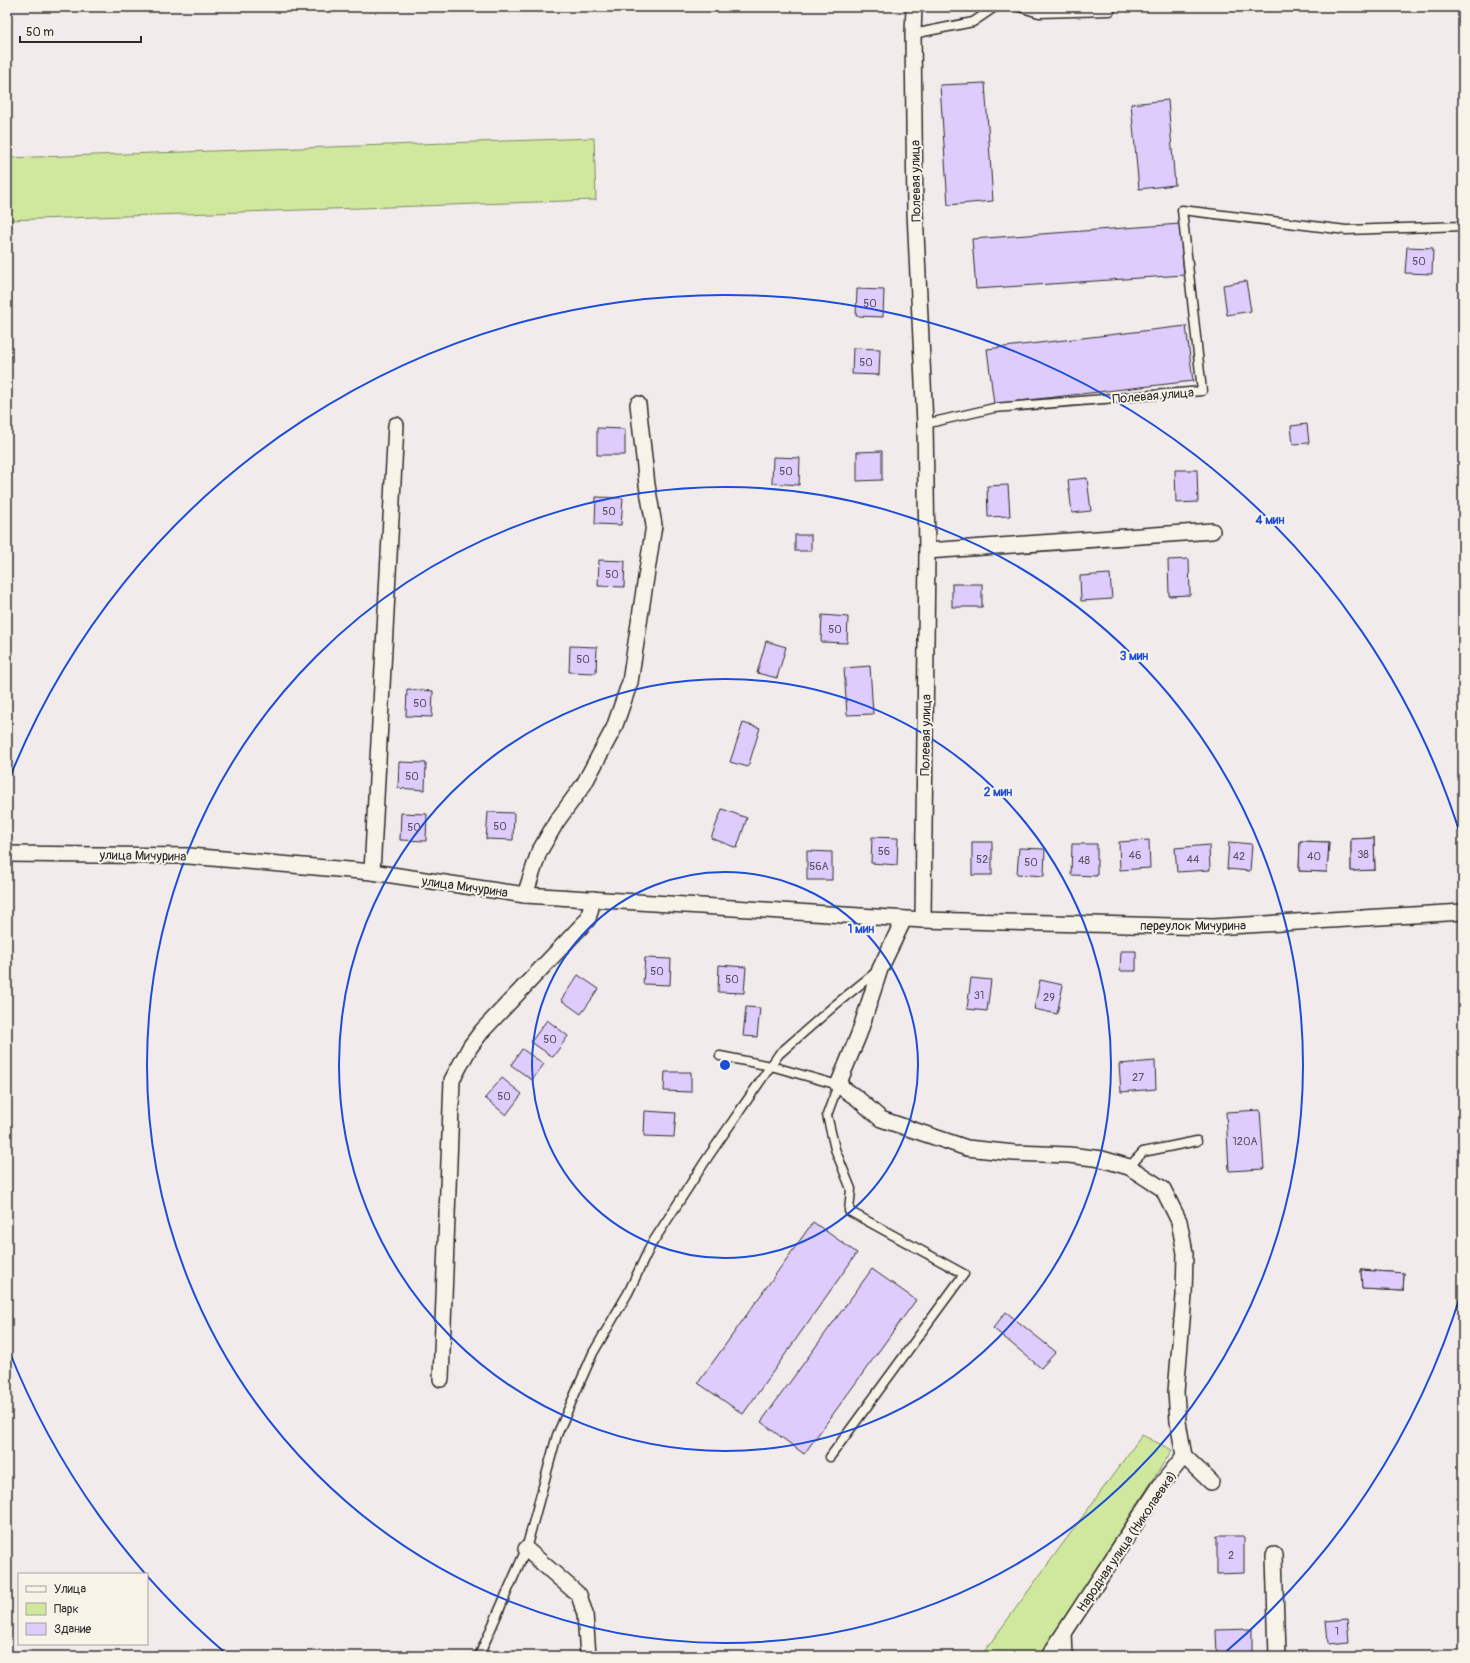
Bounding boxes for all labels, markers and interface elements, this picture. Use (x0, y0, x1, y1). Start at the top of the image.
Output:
scale bar (20, 18, 141, 44)
text: 50 m (26, 25, 54, 40)
street label: Полевая улица (907, 140, 925, 222)
house number: 50 (1412, 255, 1426, 268)
house number: 50 (863, 297, 877, 310)
house number: 50 (859, 356, 873, 369)
street label: Полевая улица (1112, 384, 1195, 408)
house number: 50 (779, 465, 793, 478)
house number: 50 (602, 505, 616, 518)
text: 4 мин (1255, 513, 1284, 528)
house number: 50 (605, 568, 619, 581)
house number: 50 (828, 623, 842, 636)
text: 3 мин (1120, 649, 1148, 664)
house number: 50 (576, 653, 590, 666)
street label: Полевая улица (917, 694, 935, 776)
house number: 50 (413, 697, 427, 710)
house number: 50 (405, 770, 419, 783)
text: 2 мин (984, 785, 1012, 800)
house number: 50 (493, 820, 507, 833)
house number: 50 (407, 821, 421, 834)
house number: 56 (878, 845, 890, 858)
street label: улица Мичурина (98, 847, 187, 865)
house number: 38 (1357, 848, 1369, 861)
house number: 46 (1129, 849, 1141, 862)
house number: 42 (1233, 850, 1245, 863)
house number: 40 (1307, 850, 1321, 863)
house number: 52 (976, 853, 988, 866)
house number: 44 (1187, 853, 1200, 866)
house number: 48 (1078, 854, 1090, 867)
house number: 50 (1024, 856, 1038, 869)
house number: 56А (809, 860, 829, 873)
street label: улица Мичурина (420, 873, 509, 901)
street label: переулок Мичурина (1140, 918, 1246, 934)
text: 1 мин (848, 922, 874, 937)
house number: 50 (650, 965, 664, 978)
house number: 50 (725, 973, 739, 986)
house number: 31 (974, 989, 984, 1002)
house number: 29 (1043, 991, 1055, 1004)
house number: 50 (543, 1033, 557, 1046)
centre of rings (718, 1058, 732, 1072)
house number: 27 (1132, 1071, 1144, 1084)
house number: 50 (497, 1090, 511, 1103)
house number: 120А (1232, 1135, 1258, 1148)
street label: Народная улица (Николаевка) (1074, 1468, 1180, 1615)
house number: 2 (1228, 1549, 1234, 1562)
legend (18, 1573, 148, 1645)
text: Улица (54, 1582, 86, 1597)
text: Парк (54, 1602, 79, 1617)
text: Здание (54, 1622, 91, 1637)
house number: 1 (1335, 1625, 1339, 1638)

